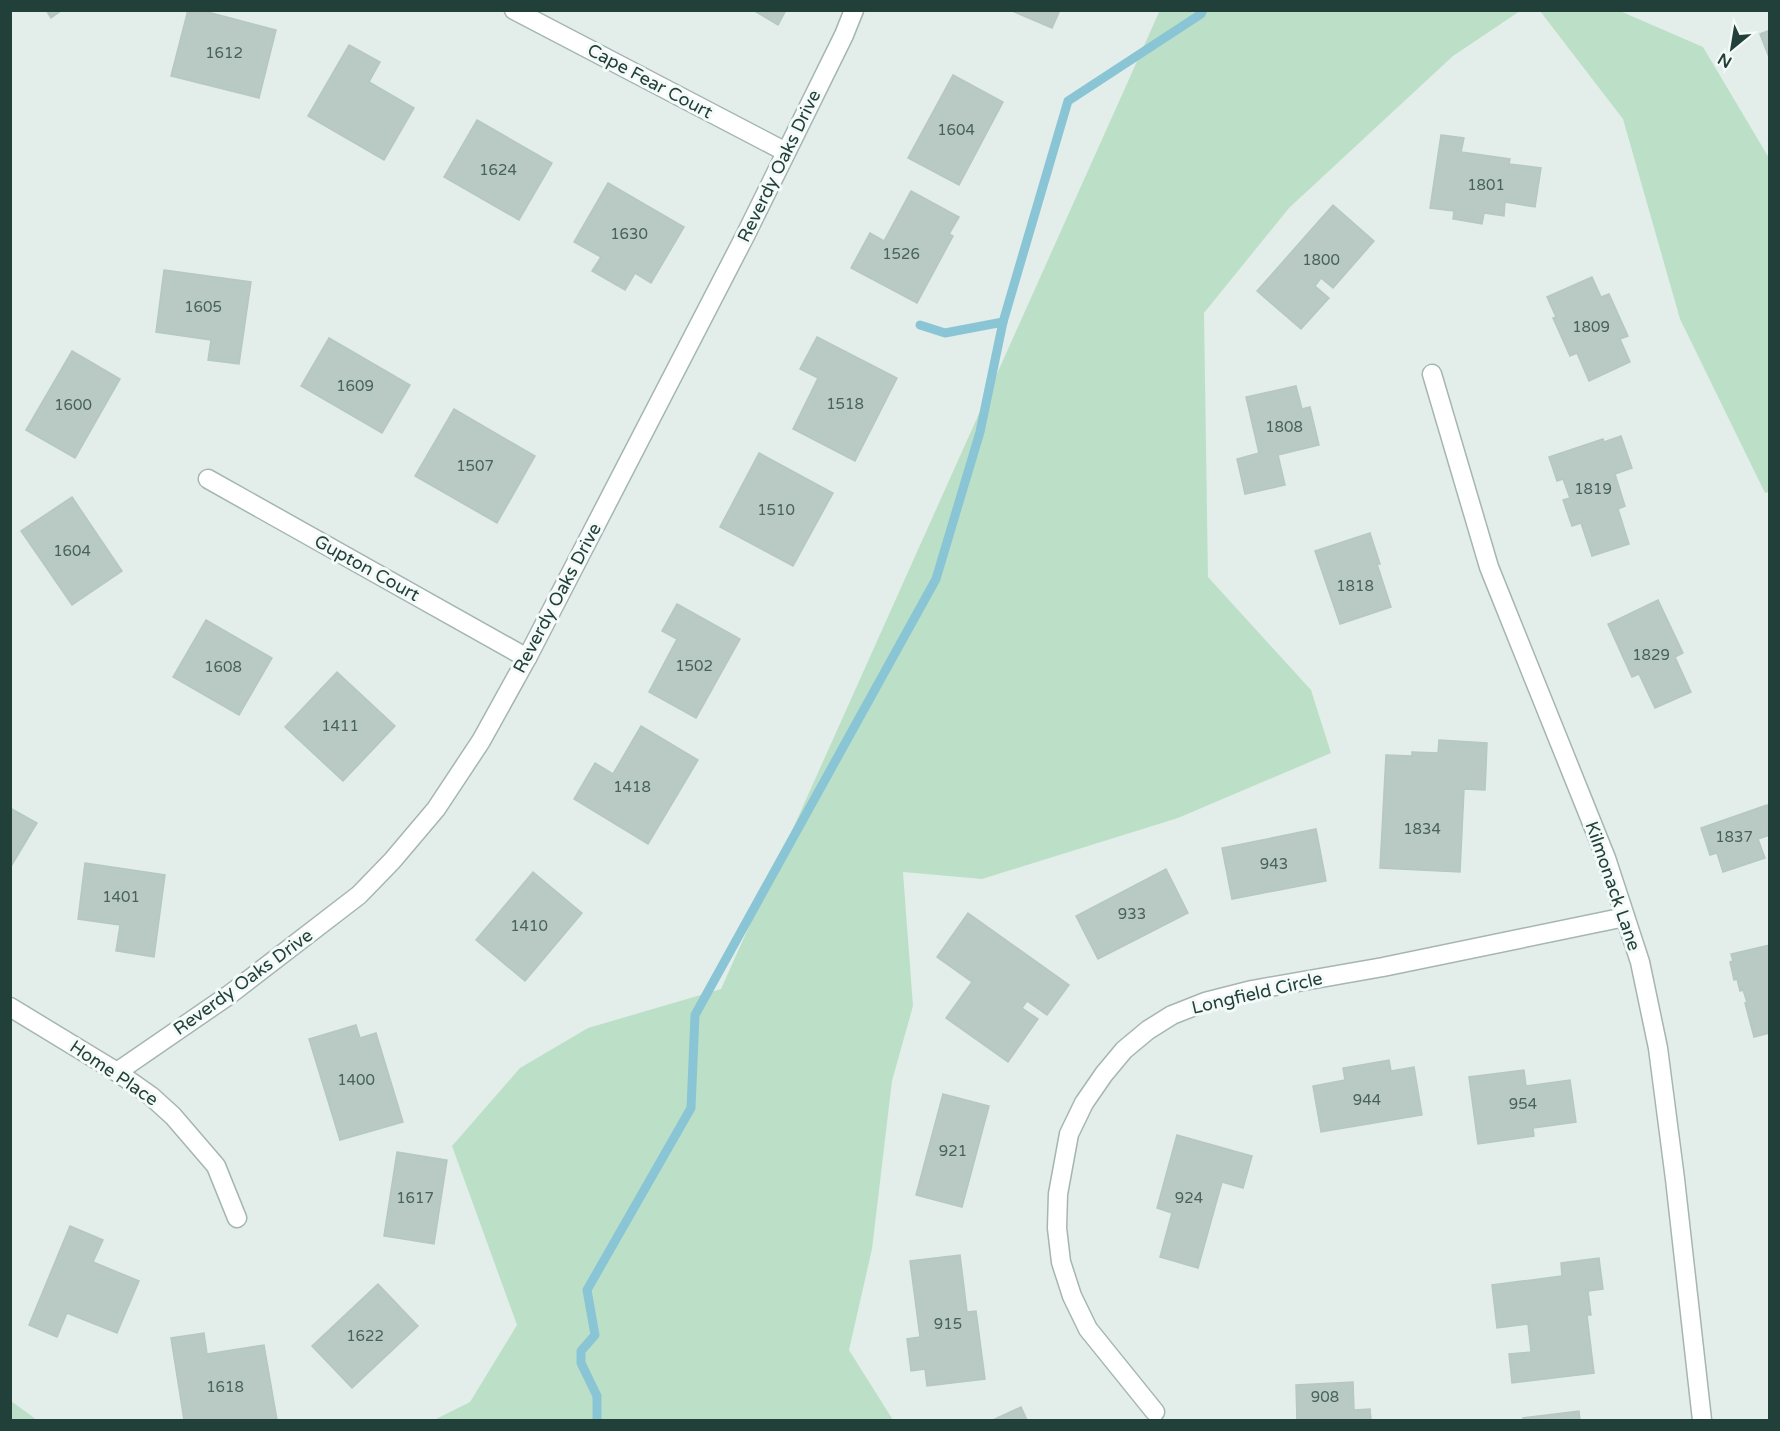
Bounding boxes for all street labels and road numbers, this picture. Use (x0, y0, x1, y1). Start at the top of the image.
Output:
street label: Cape Fear Court (584, 39, 717, 123)
street label: Reverdy Oaks Drive (733, 86, 825, 246)
street label: Reverdy Oaks Drive (508, 519, 606, 677)
street label: Gupton Court (310, 530, 424, 606)
street label: Kilmonack Lane (1581, 818, 1645, 954)
street label: Reverdy Oaks Drive (169, 924, 317, 1040)
street label: Longfield Circle (1189, 967, 1325, 1019)
street label: Home Place (66, 1035, 162, 1111)

